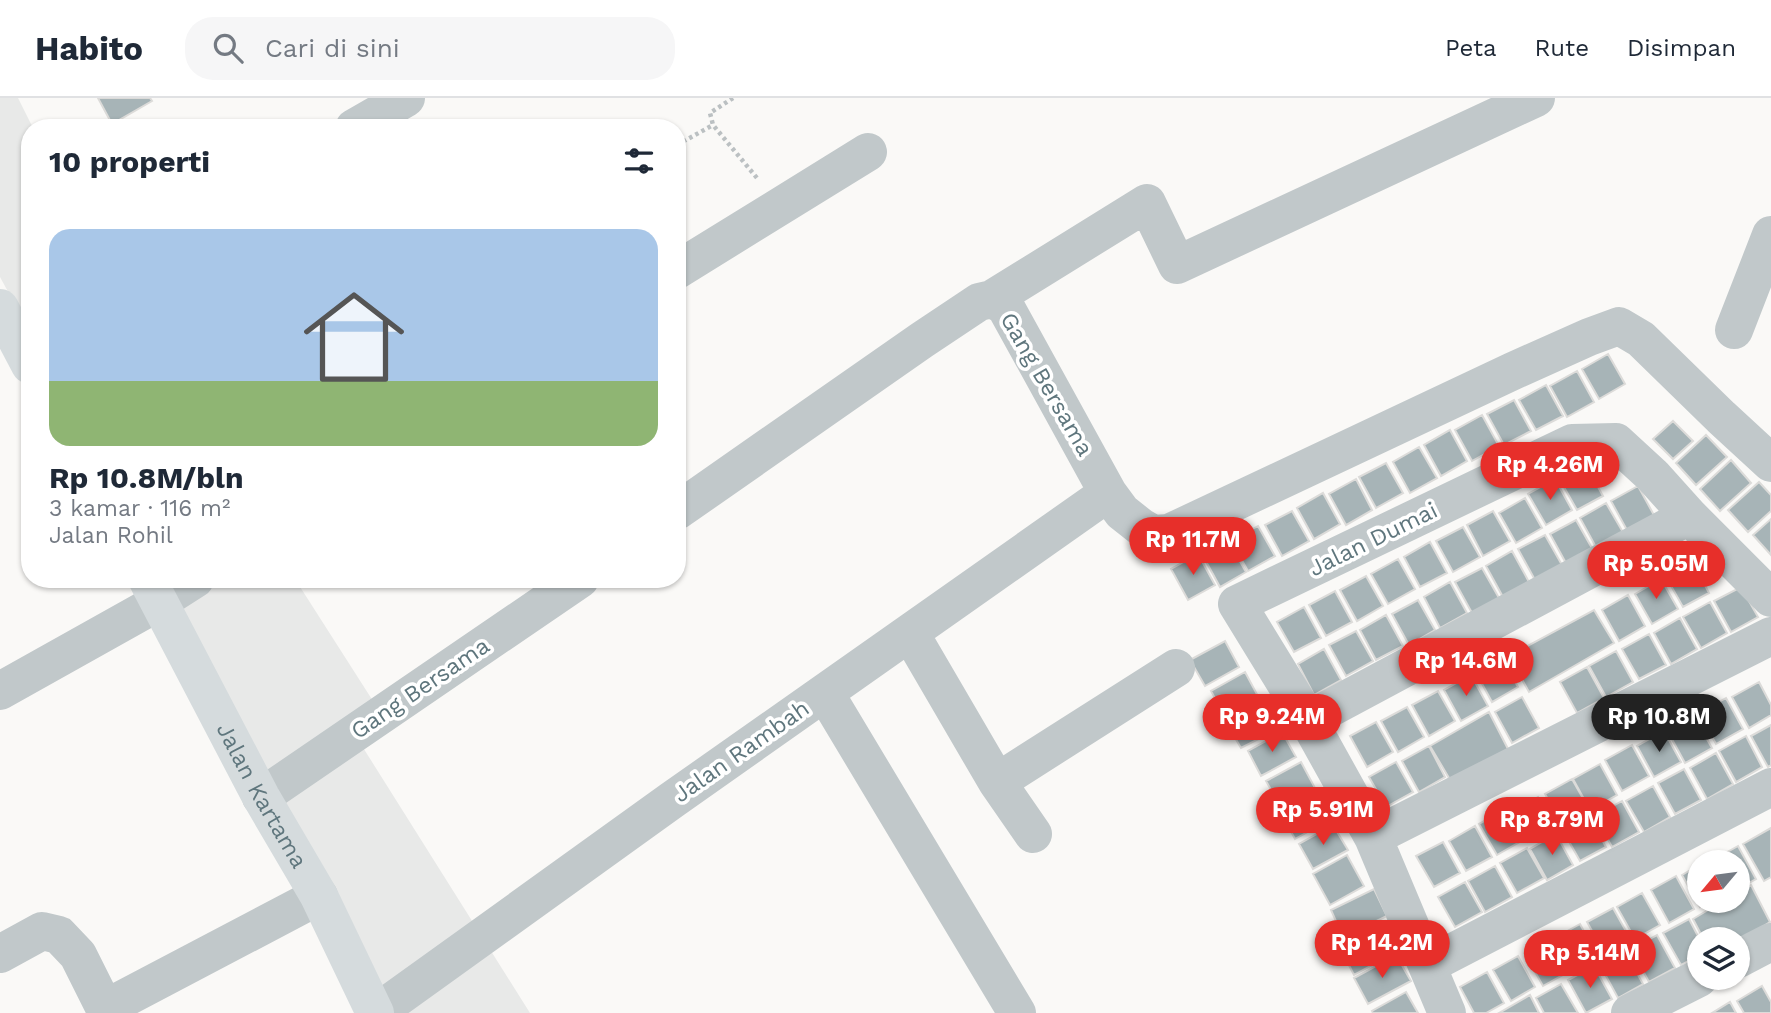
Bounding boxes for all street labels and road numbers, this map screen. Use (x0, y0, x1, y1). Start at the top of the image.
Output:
street label: Gang Bersama (995, 308, 1099, 461)
street label: Jalan Dumai (1305, 497, 1442, 582)
street label: Gang Bersama (346, 632, 495, 745)
street label: Jalan Rambah (668, 695, 814, 808)
street label: Jalan Kartama (211, 718, 313, 873)

